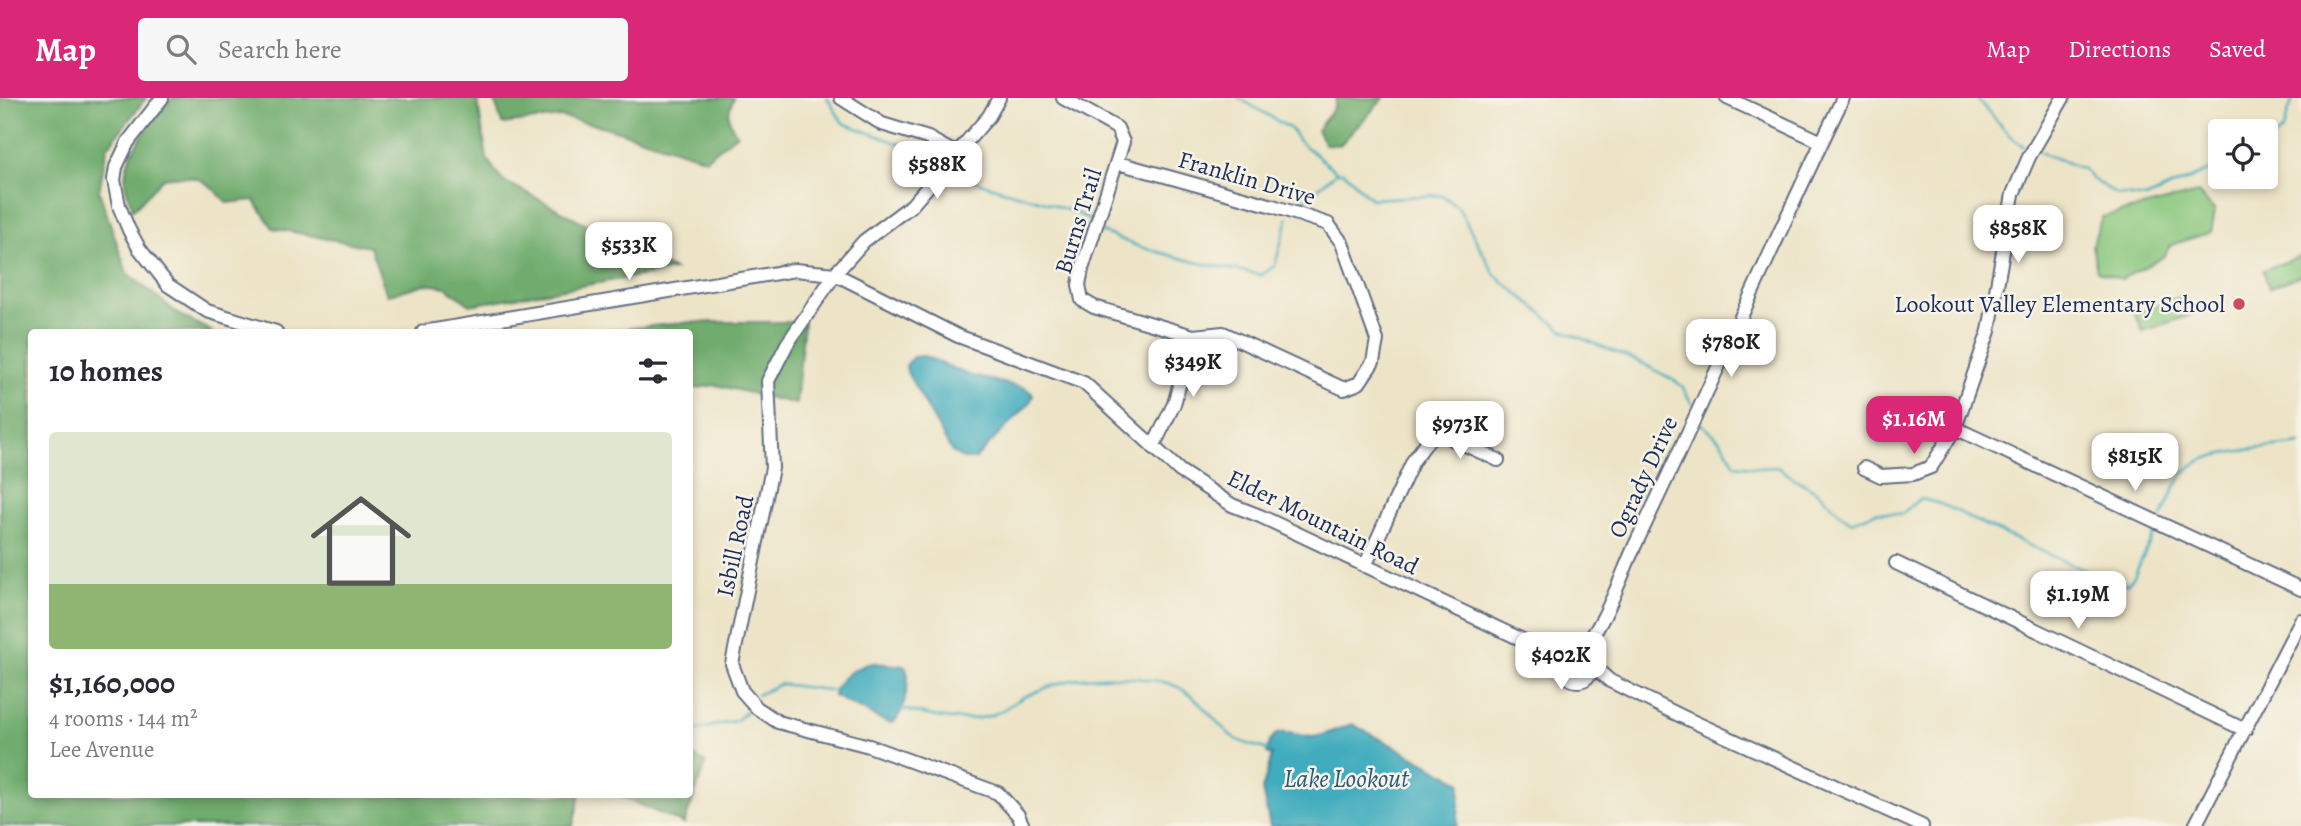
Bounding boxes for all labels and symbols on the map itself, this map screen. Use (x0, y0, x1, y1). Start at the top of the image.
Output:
pin: $588K (888, 141, 986, 201)
street label: Franklin Drive (1175, 143, 1319, 213)
street label: Burns Trail (1047, 164, 1109, 278)
pin: $858K (1969, 206, 2067, 265)
pin: $533K (580, 222, 678, 282)
place label: Lookout Valley Elementary School (1894, 288, 2225, 320)
marker: Lookout Valley Elementary School (2231, 296, 2247, 312)
pin: $780K (1682, 320, 1780, 379)
pin: $349K (1144, 340, 1242, 399)
pin: $1.16M (1857, 396, 1971, 456)
pin: $973K (1411, 402, 1509, 461)
street label: Ogrady Drive (1601, 411, 1685, 543)
pin: $815K (2086, 434, 2184, 493)
street label: Elder Mountain Road (1222, 462, 1424, 582)
street label: Isbill Road (709, 492, 761, 600)
pin: $1.19M (2021, 572, 2135, 631)
pin: $402K (1512, 632, 1610, 692)
water label: Lake Lookout (1284, 761, 1410, 796)

